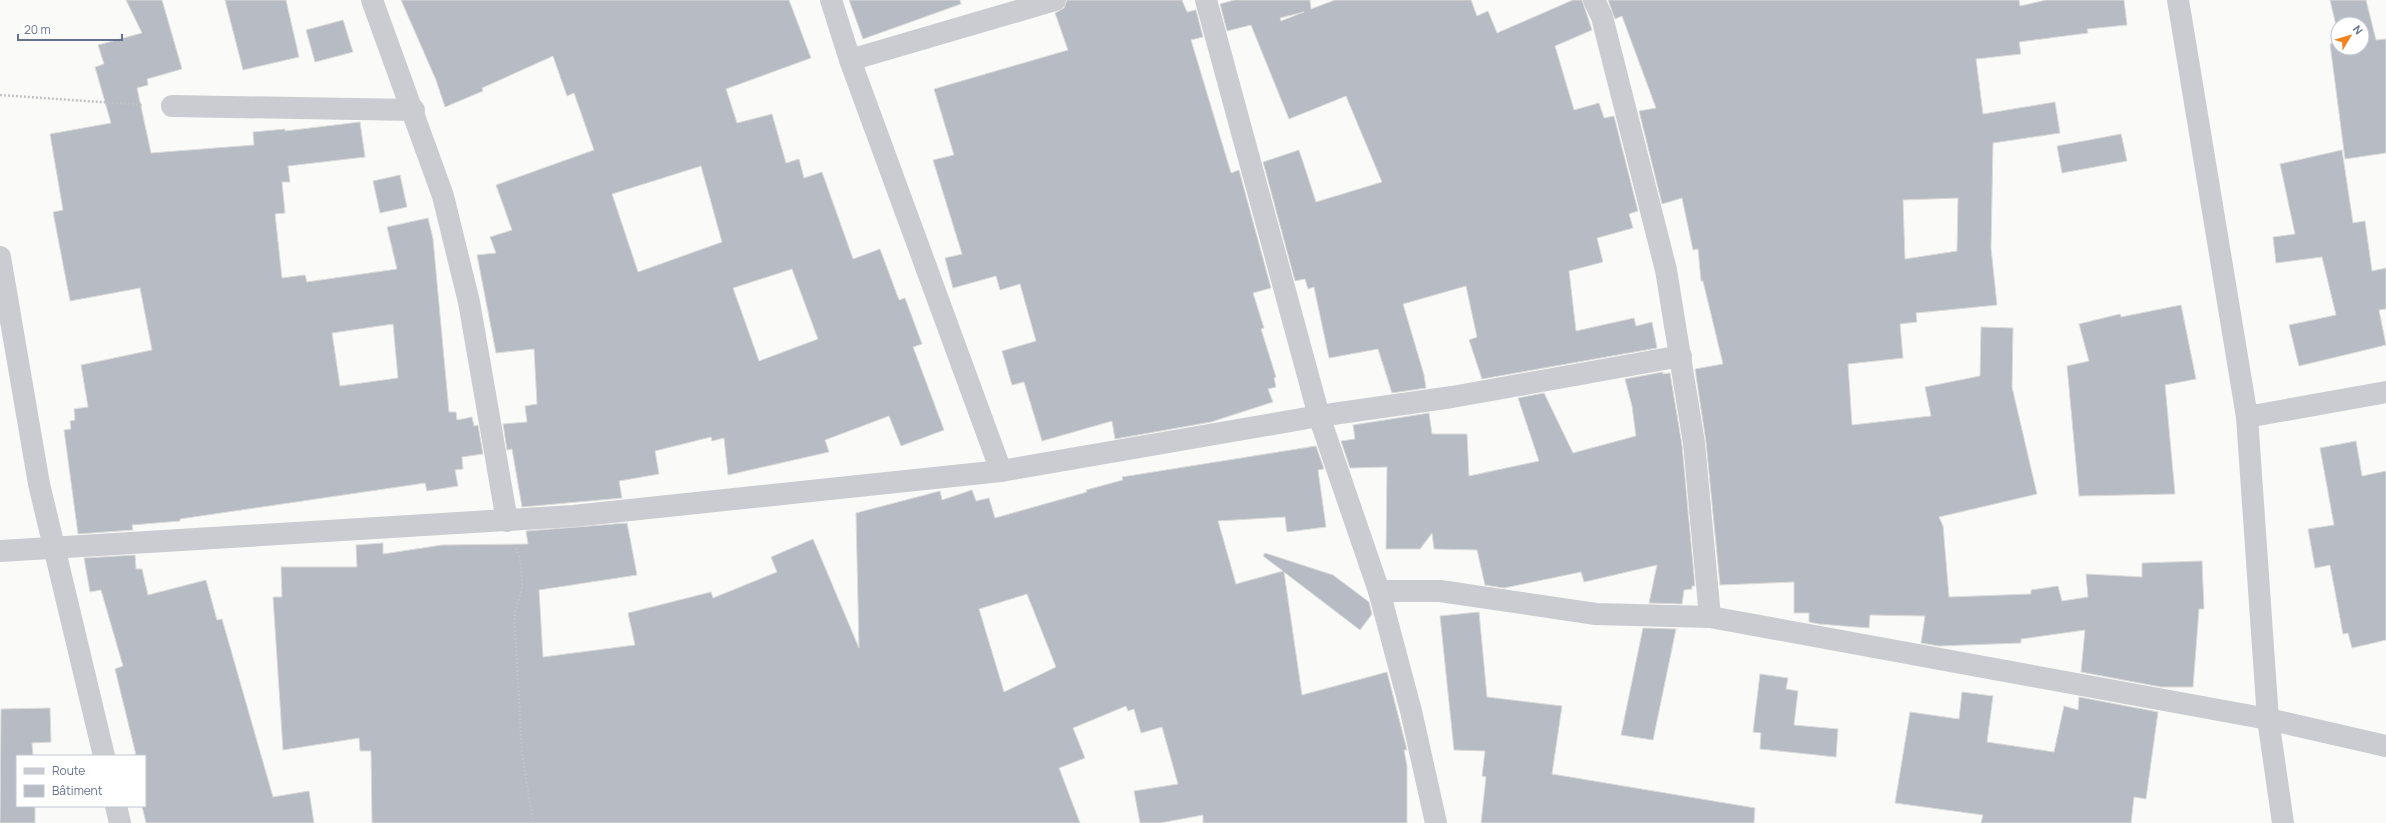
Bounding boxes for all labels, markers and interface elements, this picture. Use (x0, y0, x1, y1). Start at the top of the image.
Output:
scale bar (18, 16, 122, 42)
north arrow (2330, 16, 2370, 56)
text: 20 m (24, 21, 51, 38)
text: N (2350, 22, 2367, 37)
legend (16, 755, 146, 807)
text: Route (52, 762, 85, 779)
text: Bâtiment (52, 782, 103, 799)

